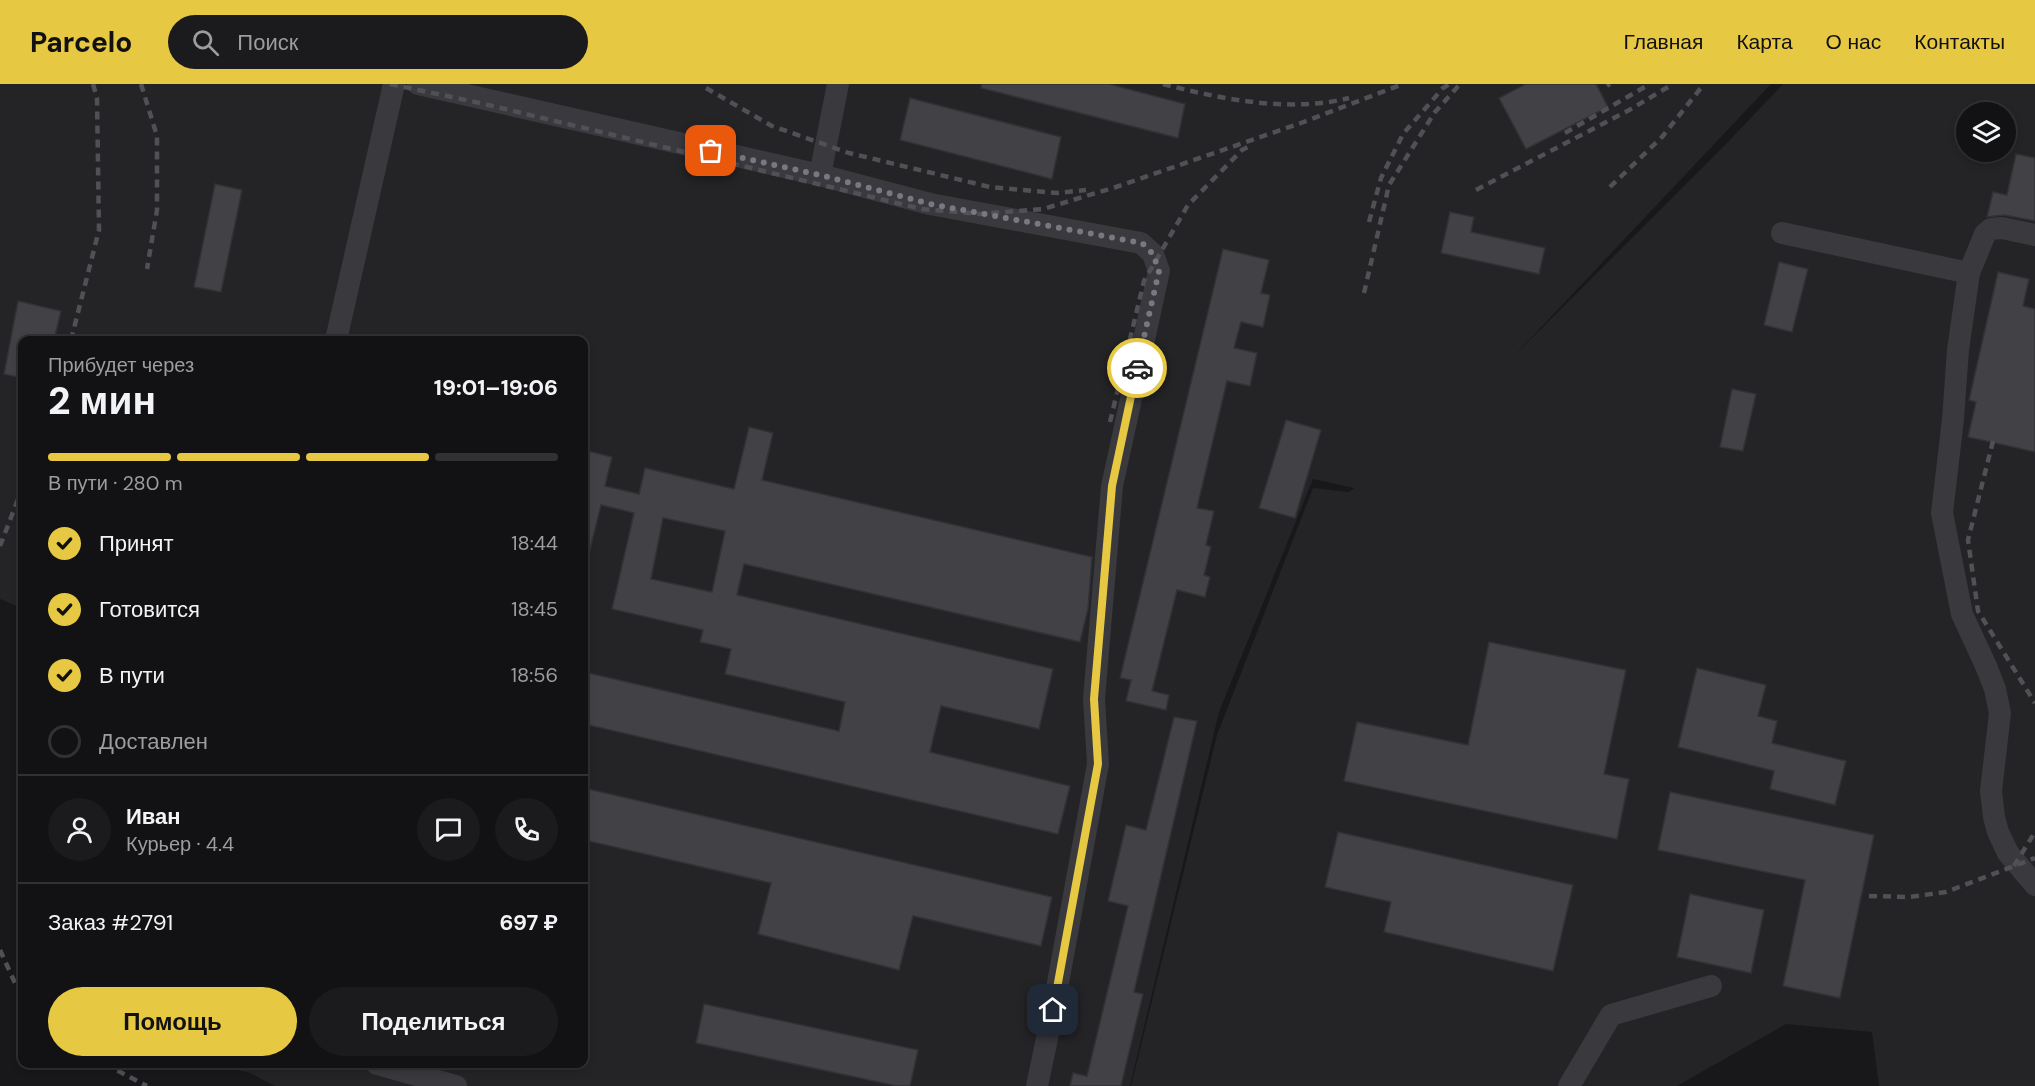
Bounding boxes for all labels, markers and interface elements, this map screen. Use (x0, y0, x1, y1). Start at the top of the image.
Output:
search box (168, 15, 588, 69)
text: Parcelo (30, 24, 132, 61)
icon: search (189, 26, 222, 59)
text: Поиск (237, 28, 298, 57)
text: Главная (1623, 28, 1703, 56)
text: Карта (1736, 28, 1793, 56)
text: О нас (1826, 28, 1881, 56)
text: Контакты (1914, 28, 2005, 56)
map controls (1956, 102, 2016, 162)
button: layers (1956, 102, 2016, 162)
pin (685, 125, 736, 176)
icon: bag (694, 134, 727, 167)
courier (1107, 338, 1167, 398)
text: Прибудет через (48, 352, 194, 378)
icon: car (1121, 352, 1154, 385)
text: 19:01–19:06 (434, 373, 558, 402)
text: 2 мин (48, 375, 156, 426)
text: В пути · 280 m (48, 470, 183, 496)
icon: check (48, 527, 81, 560)
text: Принят (99, 529, 173, 558)
text: 18:44 (511, 530, 558, 556)
icon: check (48, 593, 81, 626)
text: Готовится (99, 595, 200, 624)
text: 18:45 (511, 596, 558, 622)
icon: check (48, 659, 81, 692)
text: В пути (99, 661, 165, 690)
text: 18:56 (511, 662, 558, 688)
text: Доставлен (99, 727, 208, 756)
button: person (48, 798, 111, 861)
button: chat (417, 798, 480, 861)
button: phone (495, 798, 558, 861)
text: Иван (126, 802, 181, 831)
text: Курьер · 4.4 (126, 831, 234, 857)
text: Заказ #2791 (48, 908, 173, 937)
text: 697 ₽ (499, 908, 558, 937)
pin (1027, 984, 1078, 1035)
button: Помощь (48, 987, 297, 1056)
button: Поделиться (309, 987, 558, 1056)
icon: home (1036, 993, 1069, 1026)

